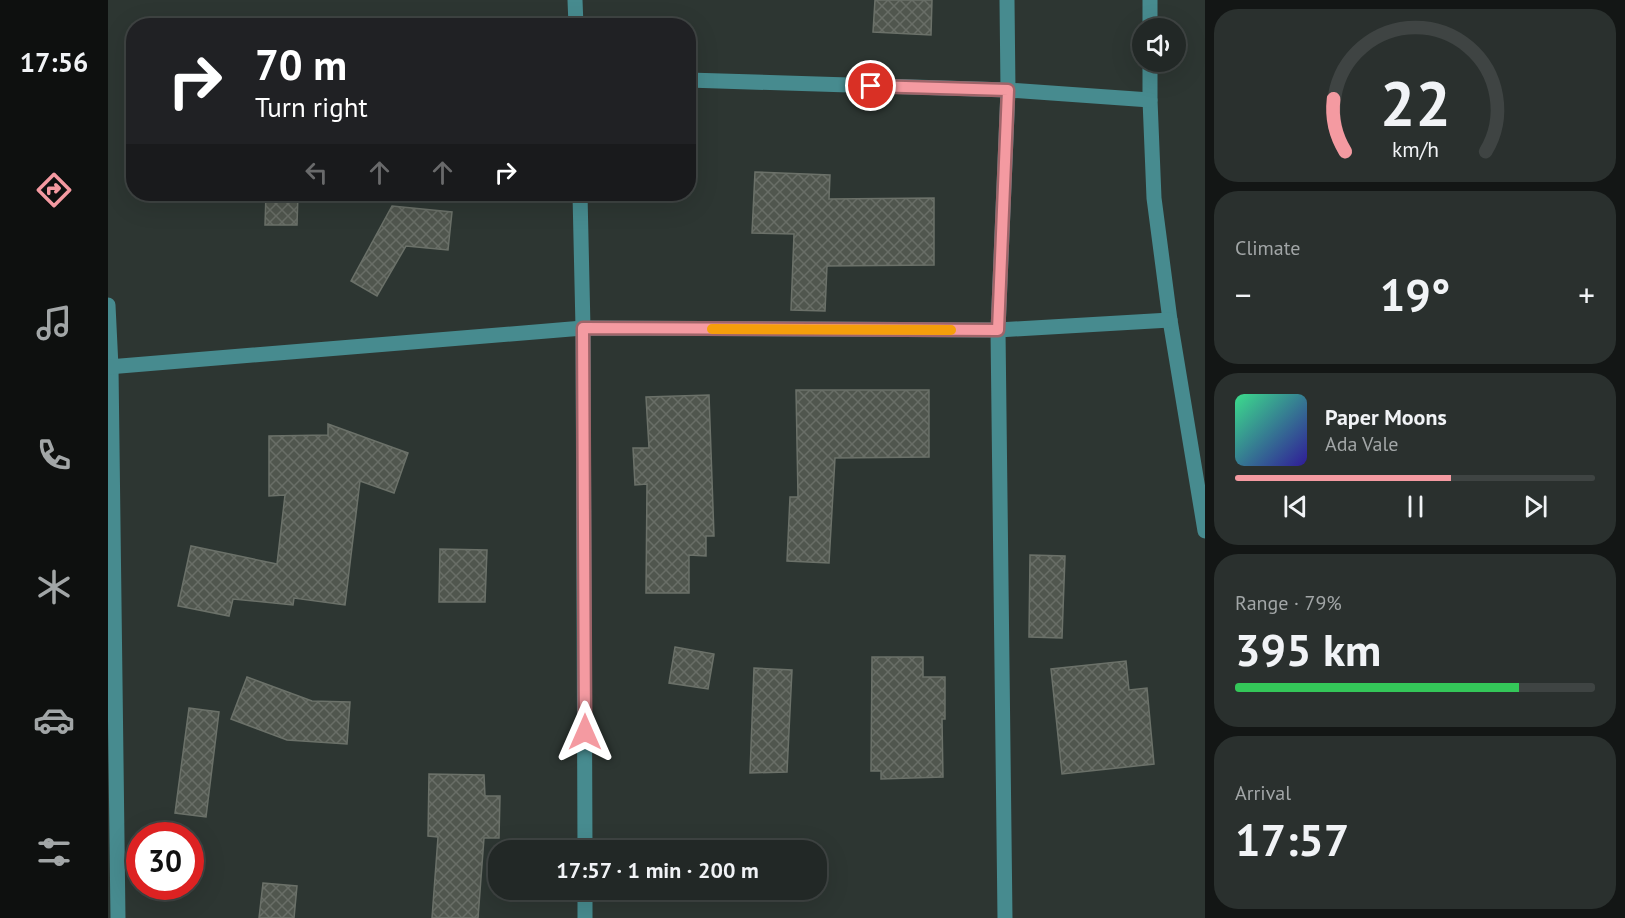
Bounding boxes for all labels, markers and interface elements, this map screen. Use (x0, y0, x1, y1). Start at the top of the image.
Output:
map controls (1132, 18, 1186, 72)
button: sound (1132, 18, 1186, 72)
text: 70 m (255, 37, 347, 92)
icon: right (156, 42, 234, 120)
text: 17:56 (20, 45, 88, 79)
pin (845, 60, 896, 111)
text: 22 (1380, 63, 1450, 144)
icon: arrive (854, 69, 887, 102)
text: Turn right (255, 90, 368, 124)
text: km/h (1391, 136, 1438, 164)
icon: left (300, 156, 333, 189)
icon: ahead (363, 156, 396, 189)
icon: ahead (426, 156, 459, 189)
icon: right (489, 156, 522, 189)
icon: directions (33, 169, 75, 211)
text: Climate (1235, 235, 1301, 261)
text: 19° (1380, 265, 1450, 323)
text: − (1235, 273, 1252, 316)
text: + (1578, 273, 1595, 316)
icon: music (33, 302, 75, 344)
text: Paper Moons (1325, 403, 1447, 431)
text: Ada Vale (1325, 431, 1398, 457)
icon: phone (33, 434, 75, 476)
icon: previous (1279, 490, 1312, 523)
icon: pause (1399, 490, 1432, 523)
icon: next (1519, 490, 1552, 523)
icon: climate (33, 566, 75, 608)
text: Range · 79% (1235, 590, 1342, 616)
text: 395 km (1235, 620, 1381, 678)
icon: car (33, 699, 75, 741)
position arrow (553, 700, 617, 764)
text: Arrival (1235, 780, 1291, 806)
text: 17:57 (1235, 810, 1349, 868)
speed limit sign: 30 (126, 822, 204, 900)
icon: filters (33, 831, 75, 873)
text: 17:57 · 1 min · 200 m (556, 856, 759, 884)

